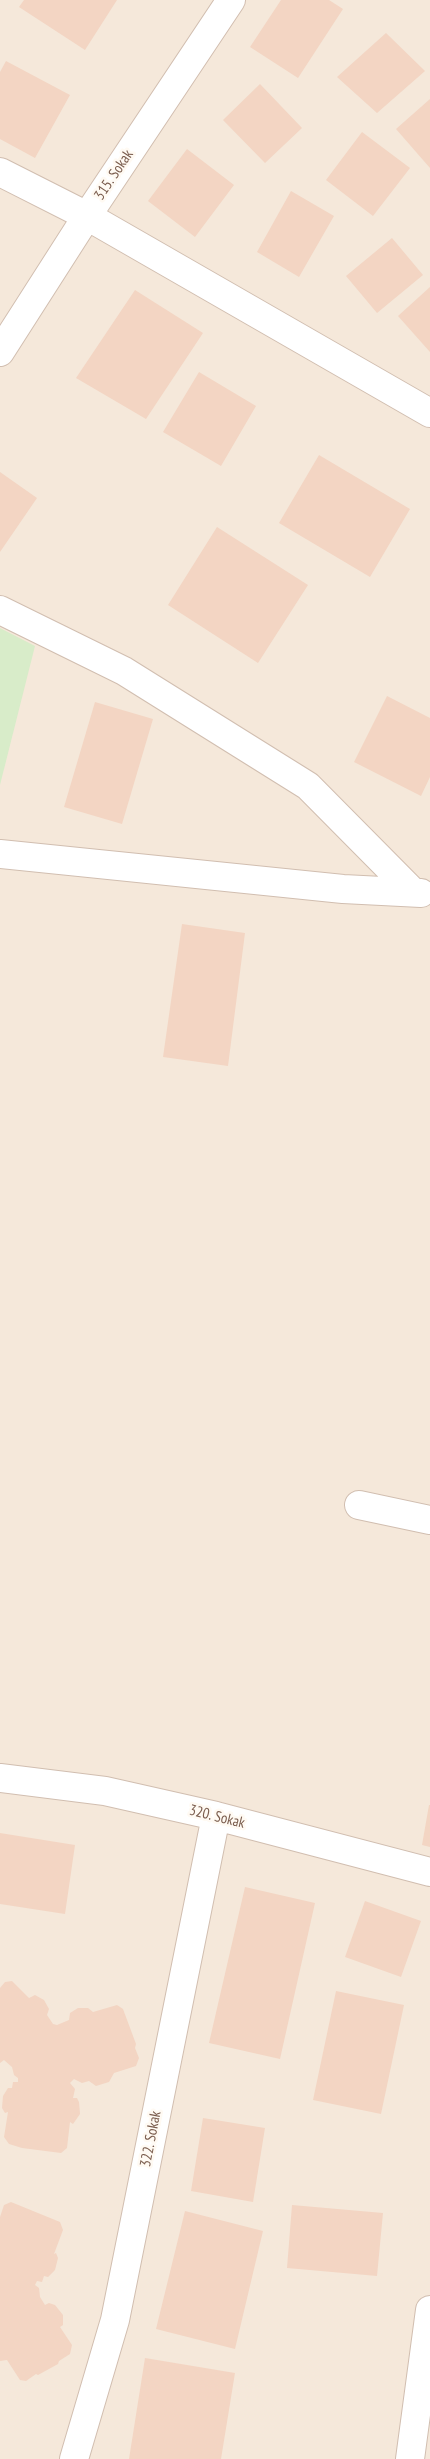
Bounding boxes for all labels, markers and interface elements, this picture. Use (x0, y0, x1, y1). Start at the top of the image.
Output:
street label: 315. Sokak (91, 146, 137, 204)
street label: 320. Sokak (187, 1801, 247, 1833)
street label: 322. Sokak (137, 2109, 165, 2169)

